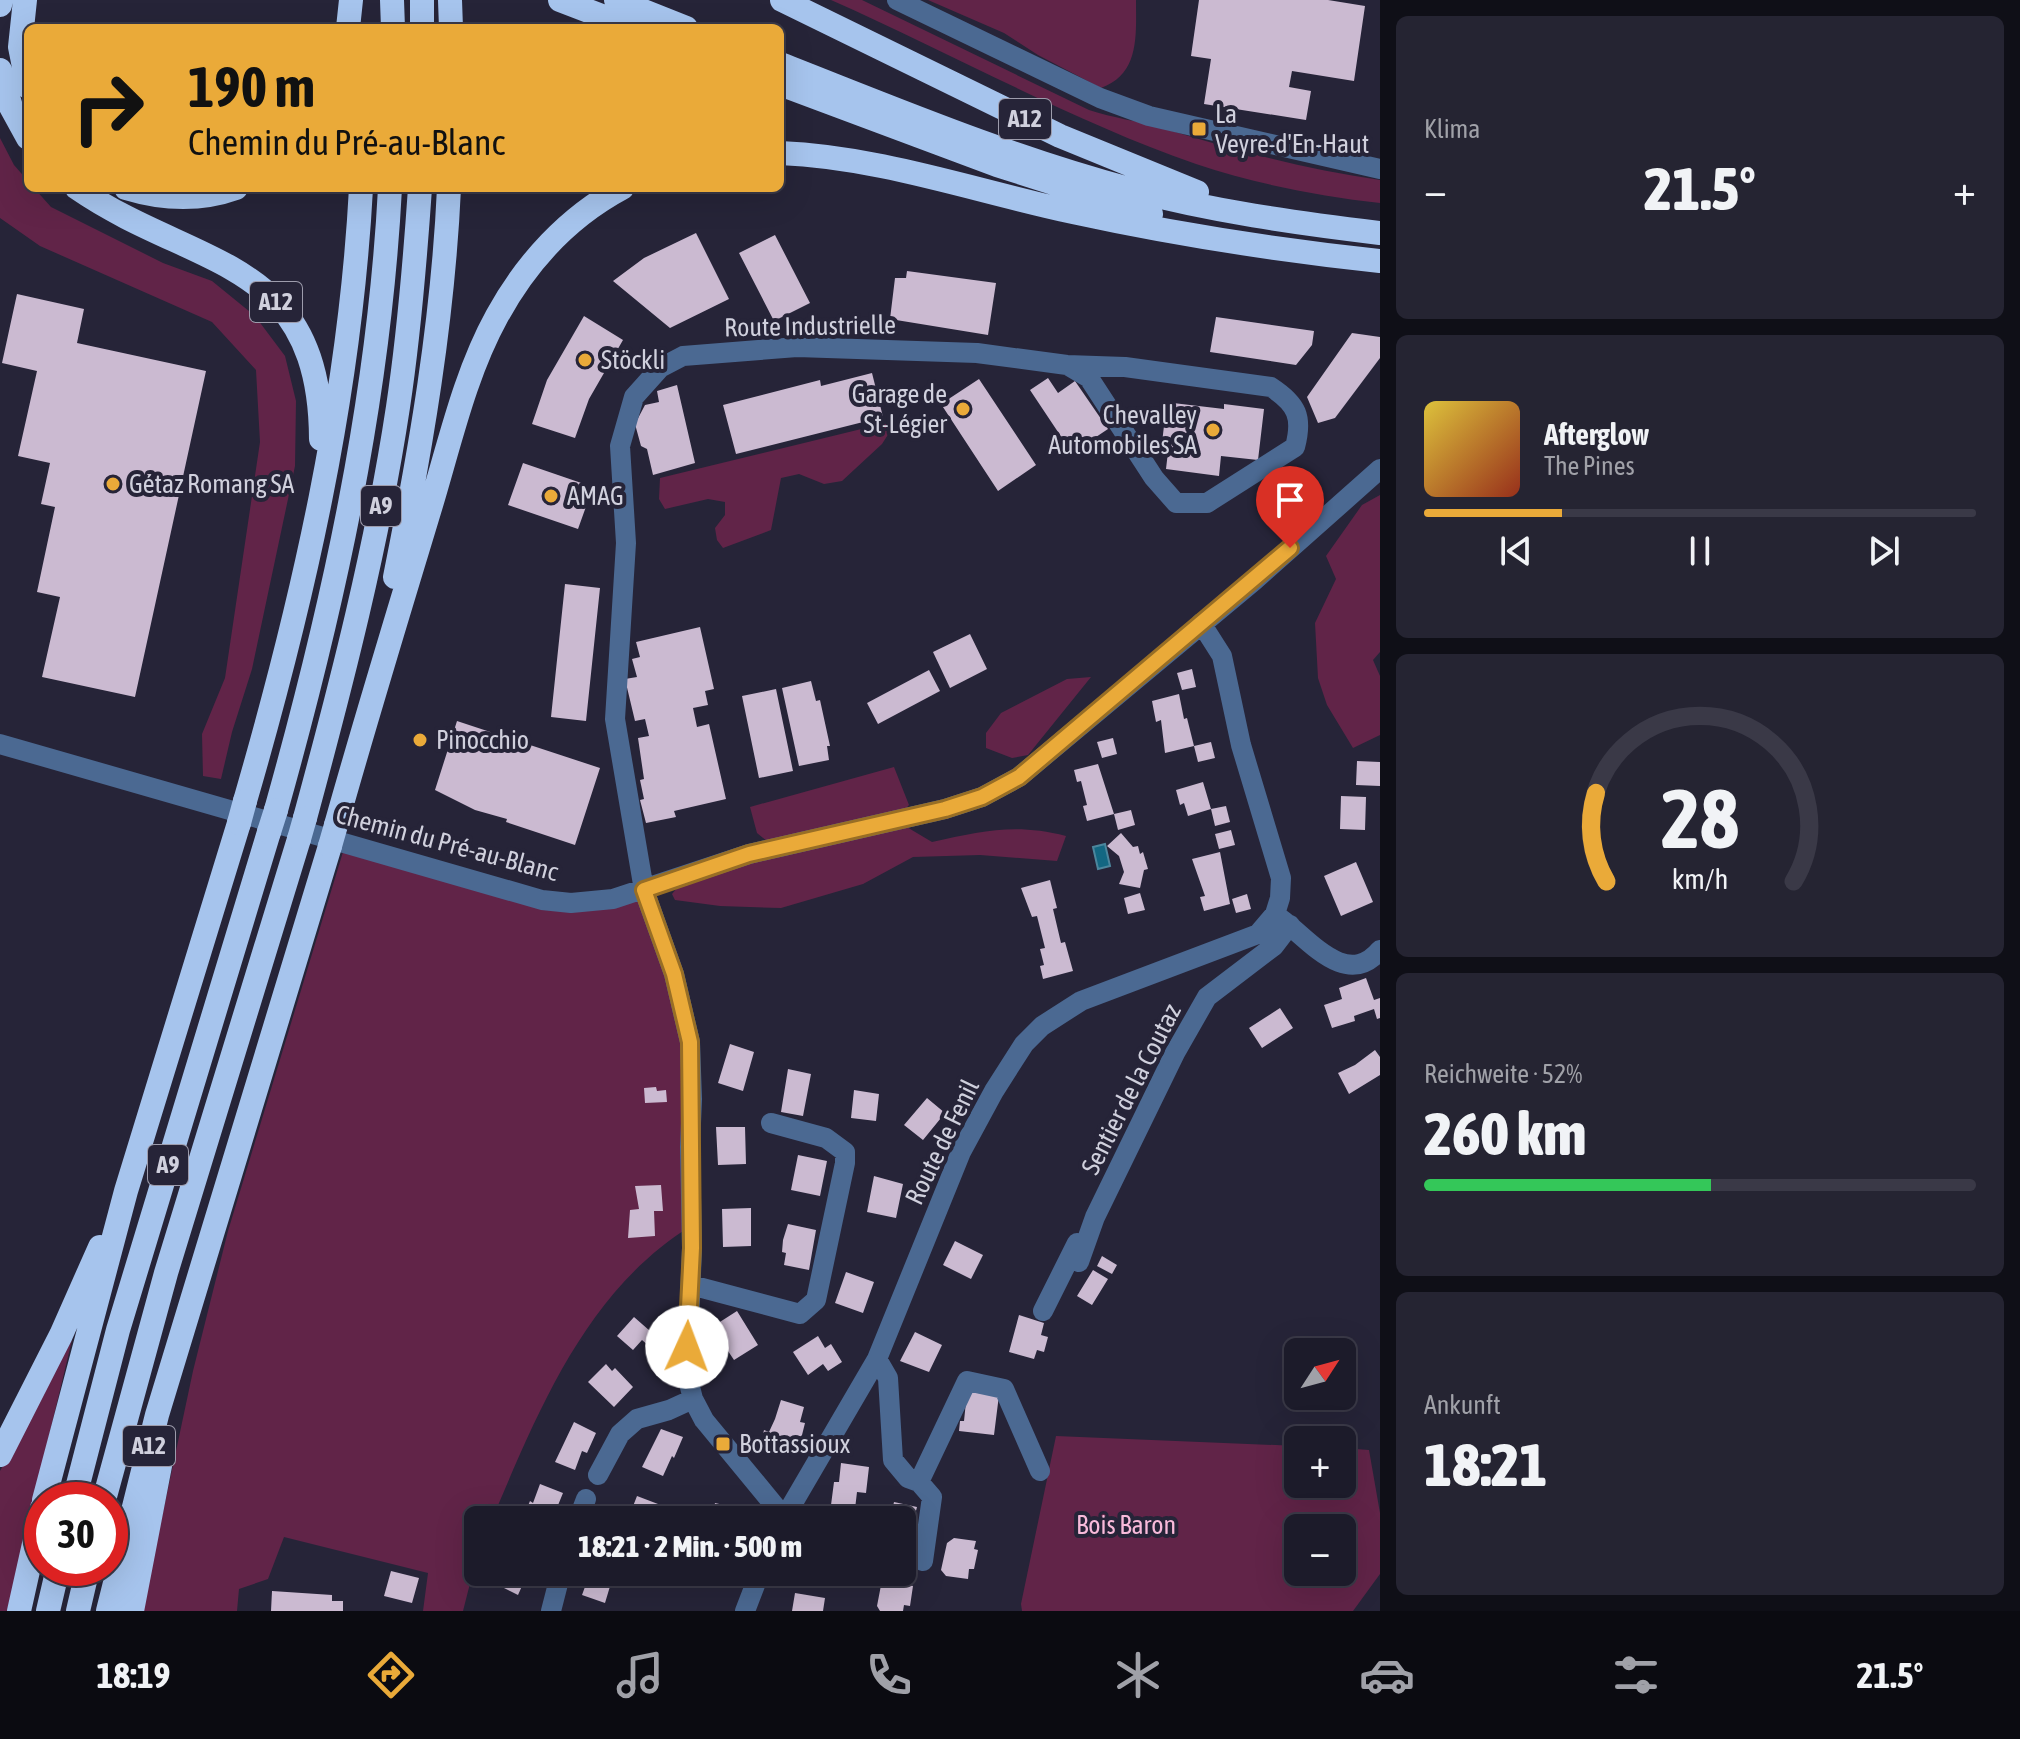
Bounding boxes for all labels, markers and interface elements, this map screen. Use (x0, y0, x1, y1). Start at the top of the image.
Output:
text: 190 m (188, 55, 315, 119)
icon: right (56, 56, 160, 160)
road number: A12 (999, 99, 1051, 139)
place label: La Veyre-d'En-Haut (1215, 99, 1369, 159)
text: Klima (1424, 114, 1480, 144)
marker: La Veyre-d'En-Haut (1190, 120, 1208, 138)
text: Chemin du Pré-au-Blanc (188, 121, 505, 163)
text: 21.5° (1644, 154, 1756, 223)
text: − (1424, 164, 1447, 214)
text: + (1953, 164, 1976, 214)
road number: A12 (250, 282, 302, 322)
street label: Route Industrielle (724, 310, 896, 342)
place label: Stöckli (601, 345, 665, 375)
marker: Stöckli (576, 351, 594, 369)
place label: Garage de St-Légier (852, 379, 947, 439)
marker: Garage de St-Légier (954, 400, 972, 418)
place label: Chevalley Automobiles SA (1048, 400, 1197, 460)
text: Afterglow (1544, 417, 1649, 451)
marker: Chevalley Automobiles SA (1204, 421, 1222, 439)
text: The Pines (1544, 451, 1635, 481)
pin (1256, 466, 1324, 548)
place label: Gétaz Romang SA (129, 469, 294, 499)
marker: Gétaz Romang SA (104, 475, 122, 493)
icon: arrive (1268, 478, 1312, 522)
place label: AMAG (567, 481, 624, 511)
road number: A9 (361, 486, 401, 526)
marker: AMAG (542, 487, 560, 505)
icon: previous (1494, 529, 1538, 573)
icon: pause (1678, 529, 1722, 573)
icon: next (1862, 529, 1906, 573)
place label: Pinocchio (436, 725, 529, 755)
marker: Pinocchio (411, 731, 429, 749)
text: 28 (1661, 769, 1739, 865)
street label: Chemin du Pré-au-Blanc (333, 799, 562, 887)
text: km/h (1672, 862, 1728, 895)
street label: Sentier de la Coutaz (1075, 999, 1187, 1179)
text: Reichweite · 52% (1424, 1059, 1582, 1089)
street label: Route de Fenil (899, 1075, 985, 1209)
text: 260 km (1424, 1099, 1586, 1168)
road number: A9 (148, 1145, 188, 1185)
position arrow (645, 1305, 729, 1389)
north arrow (1284, 1338, 1356, 1410)
map controls (1284, 1338, 1356, 1586)
text: Ankunft (1424, 1390, 1501, 1420)
road number: A12 (123, 1426, 175, 1466)
button: + (1284, 1426, 1356, 1498)
place label: Bottassioux (739, 1429, 851, 1459)
text: 18:21 (1424, 1430, 1547, 1499)
marker: Bottassioux (714, 1435, 732, 1453)
speed limit sign: 30 (24, 1482, 128, 1586)
park label: Bois Baron (1076, 1510, 1176, 1540)
button: − (1284, 1514, 1356, 1586)
text: 18:21 · 2 Min. · 500 m (578, 1529, 802, 1563)
icon: directions (363, 1647, 419, 1703)
icon: music (612, 1647, 668, 1703)
icon: phone (861, 1647, 917, 1703)
icon: climate (1110, 1647, 1166, 1703)
icon: car (1359, 1647, 1415, 1703)
icon: filters (1608, 1647, 1664, 1703)
text: 18:19 (96, 1654, 171, 1696)
text: 21.5° (1856, 1654, 1924, 1696)

